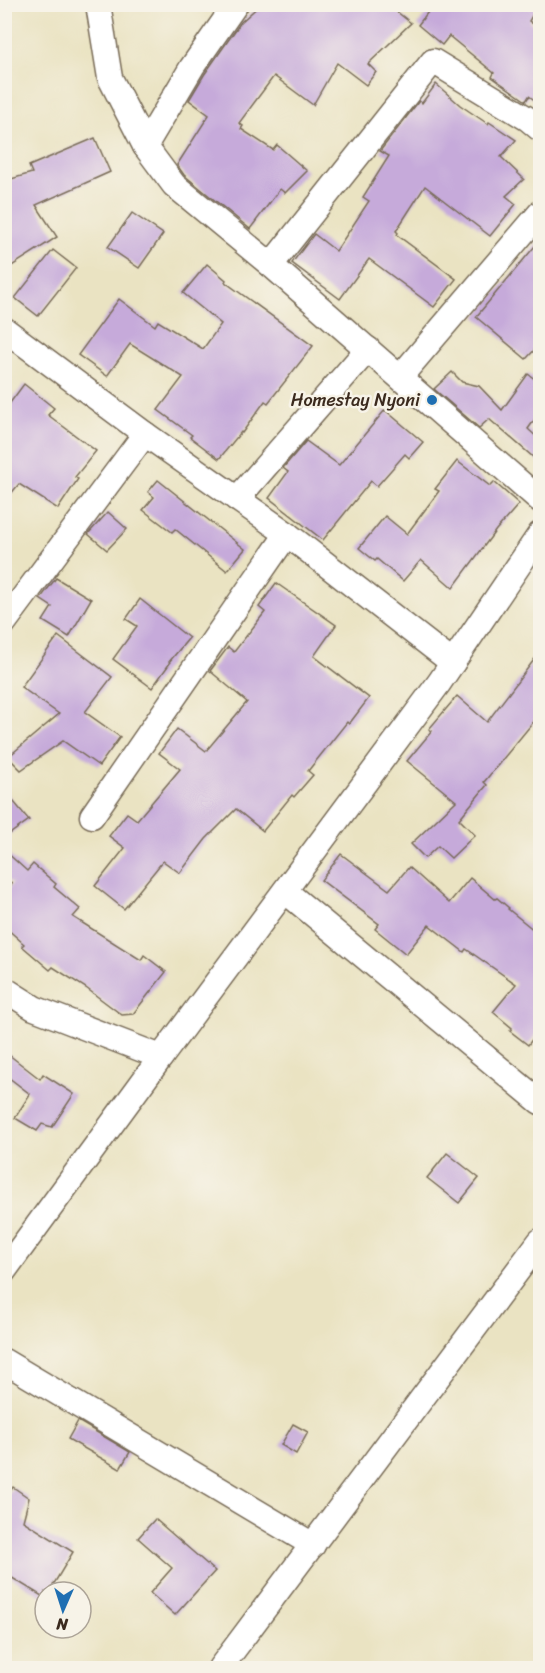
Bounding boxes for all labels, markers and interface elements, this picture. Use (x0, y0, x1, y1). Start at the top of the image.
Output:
place label: Homestay Nyoni (291, 384, 421, 416)
marker: Homestay Nyoni (425, 393, 439, 407)
north arrow (33, 1580, 93, 1640)
text: N (55, 1610, 70, 1639)

